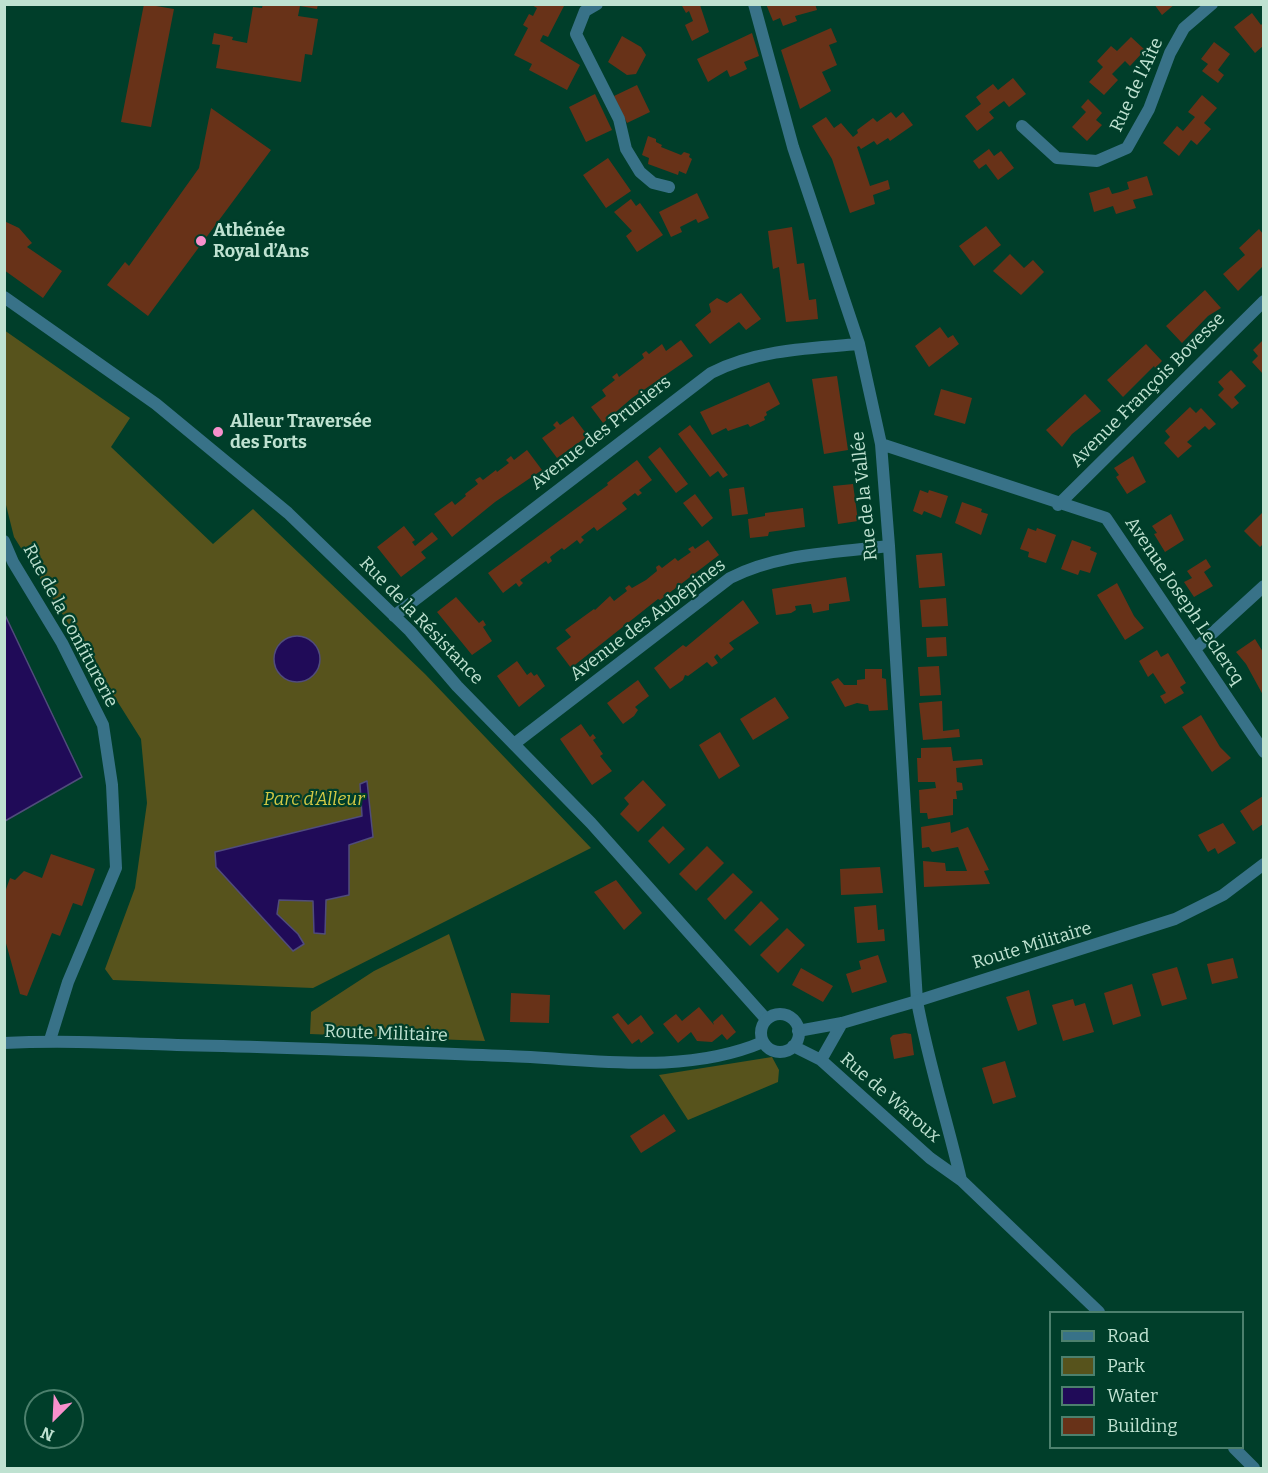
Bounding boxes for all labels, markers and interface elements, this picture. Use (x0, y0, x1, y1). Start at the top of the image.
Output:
street label: Rue de l'Aîte (1106, 34, 1168, 136)
place label: Athénée Royal d’Ans (213, 220, 309, 262)
marker: Athénée Royal d’Ans (194, 234, 208, 248)
street label: Avenue François Bovesse (1066, 308, 1230, 472)
street label: Avenue des Pruniers (527, 372, 675, 494)
place label: Alleur Traversée des Forts (230, 411, 372, 454)
marker: Alleur Traversée des Forts (211, 425, 225, 439)
street label: Rue de la Vallée (847, 430, 883, 562)
street label: Avenue Joseph Leclercq (1120, 513, 1248, 689)
street label: Rue de la Confiturerie (18, 541, 122, 711)
street label: Rue de la Résistance (355, 553, 487, 689)
street label: Avenue des Aubépines (566, 554, 730, 686)
park label: Parc d'Alleur (264, 789, 364, 811)
street label: Route Militaire (970, 918, 1094, 974)
street label: Route Militaire (324, 1021, 448, 1047)
street label: Rue de Waroux (835, 1049, 945, 1147)
legend (1049, 1311, 1244, 1449)
text: Road (1107, 1325, 1149, 1347)
text: Park (1107, 1355, 1145, 1377)
text: Water (1107, 1385, 1158, 1407)
north arrow (24, 1389, 84, 1449)
text: Building (1107, 1415, 1178, 1437)
text: N (38, 1423, 57, 1445)

